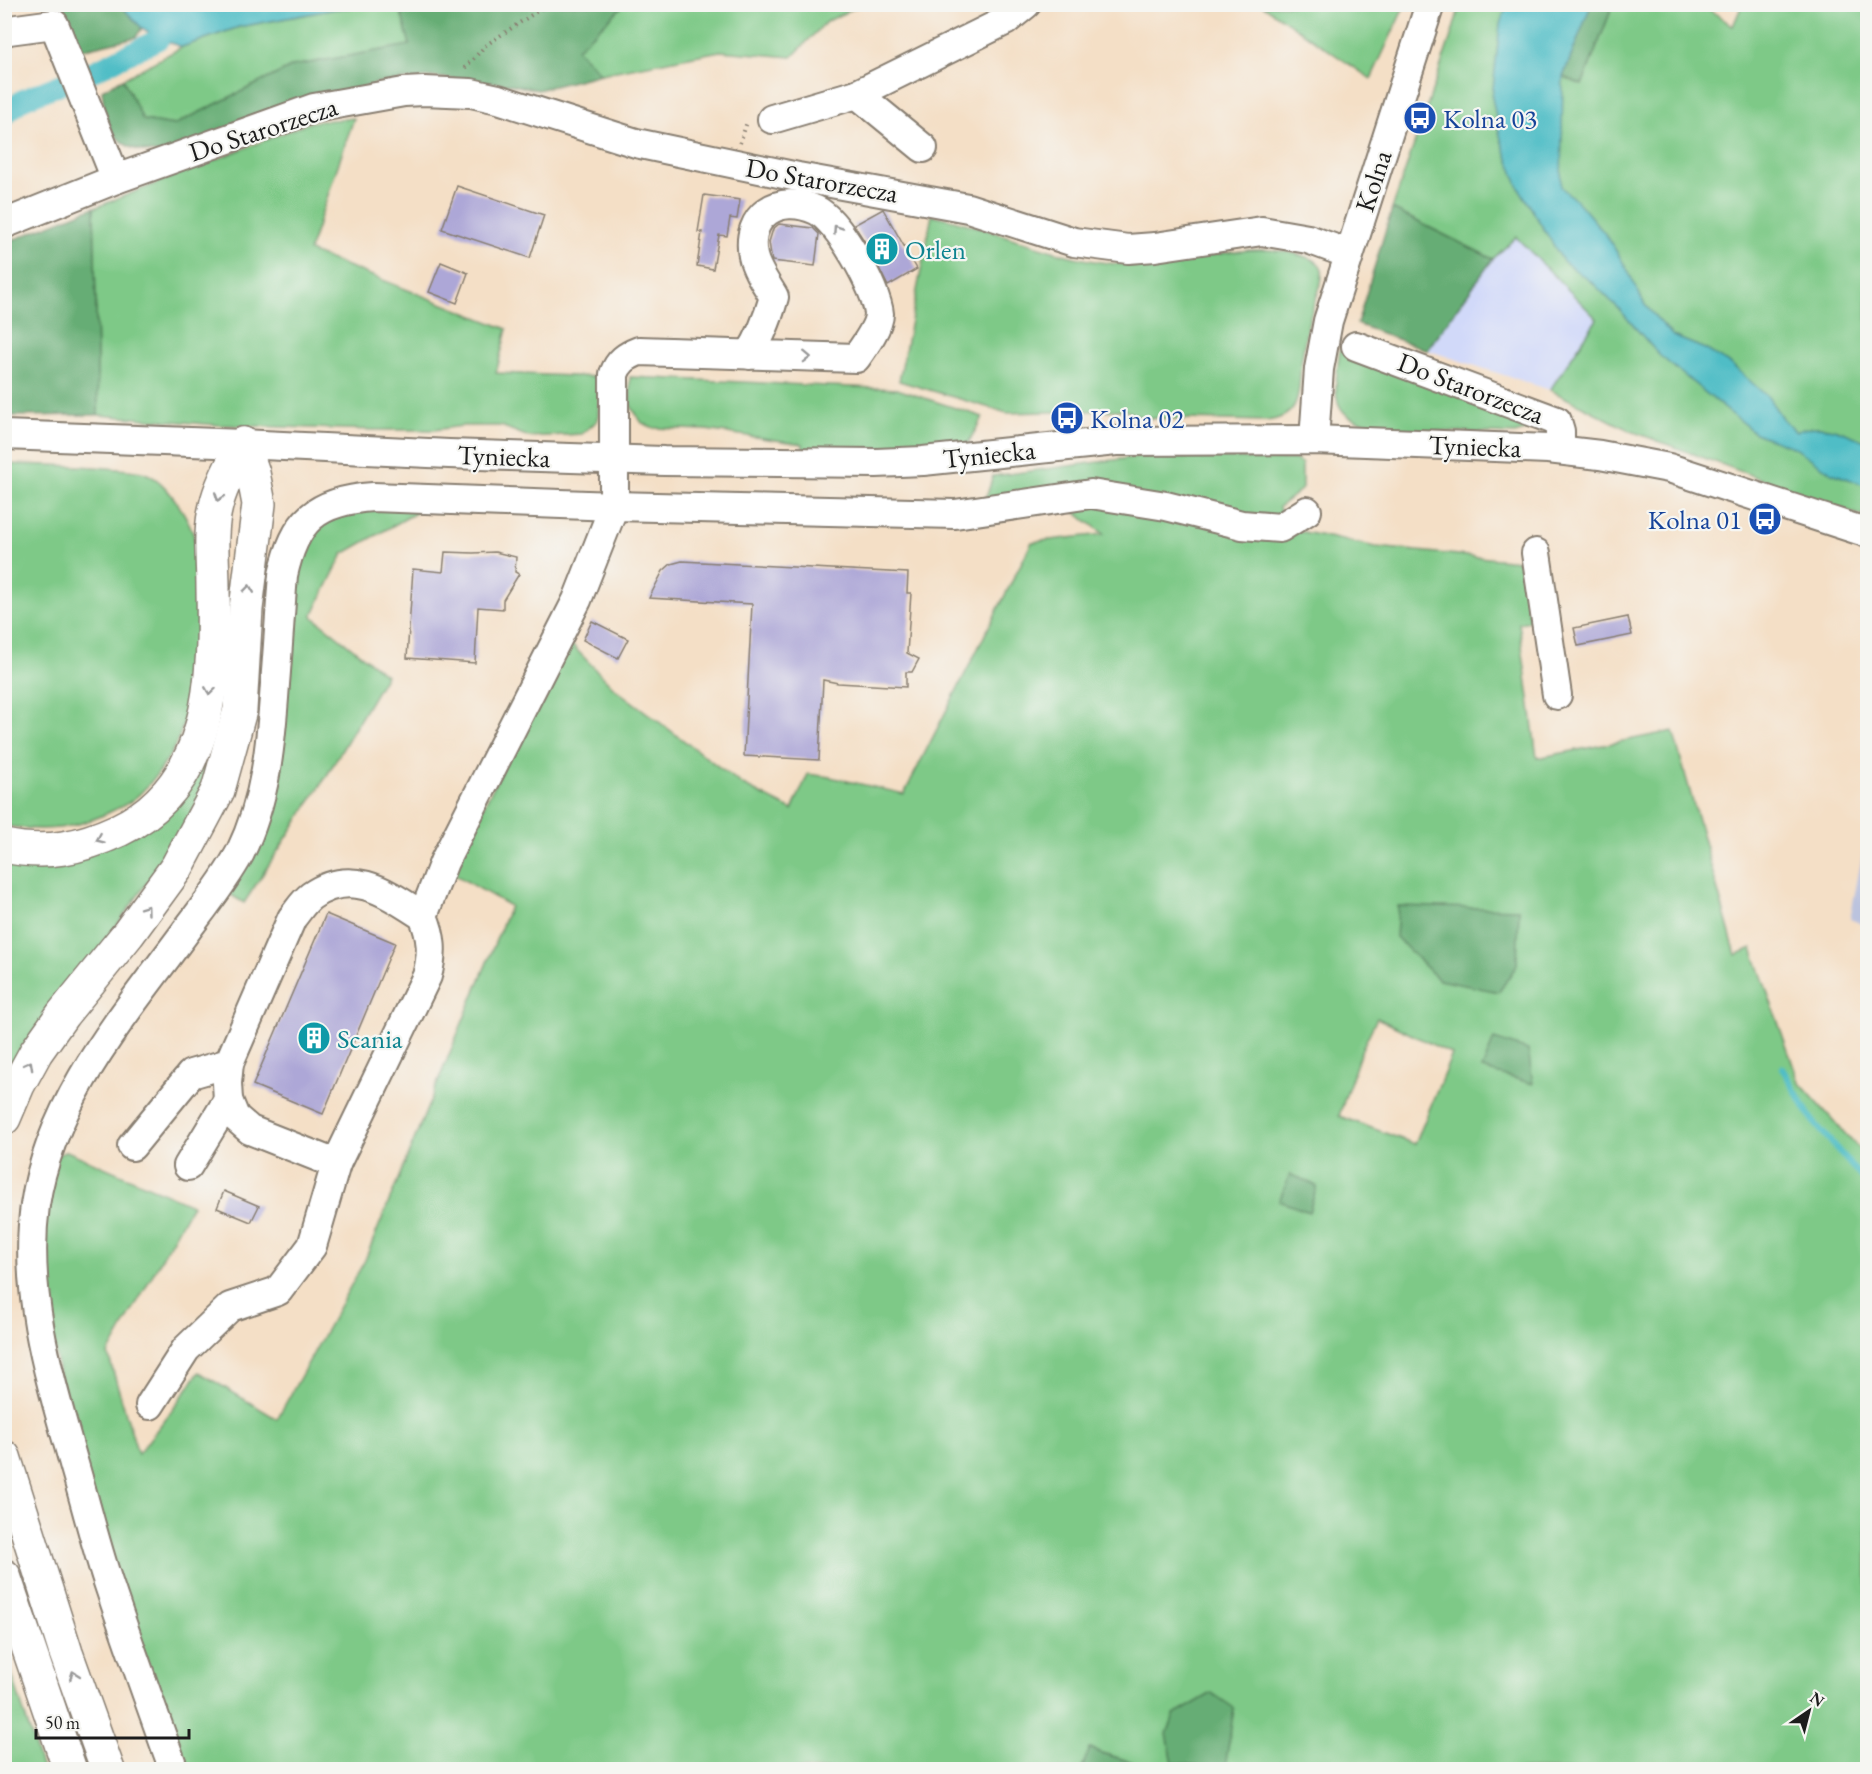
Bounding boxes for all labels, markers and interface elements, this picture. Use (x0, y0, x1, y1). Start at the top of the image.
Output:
street label: Do Starorzecza (184, 88, 342, 169)
bus stop icon: Kolna 03 (1402, 100, 1438, 136)
place label: Kolna 03 (1443, 101, 1537, 136)
street label: Kolna (1347, 145, 1399, 216)
street label: Do Starorzecza (743, 149, 901, 211)
one-way arrow (832, 225, 844, 235)
building icon: Orlen (864, 231, 900, 267)
place label: Orlen (905, 232, 966, 267)
street label: Do Starorzecza (1393, 344, 1549, 432)
one-way arrow (803, 350, 812, 363)
bus stop icon: Kolna 02 (1049, 400, 1085, 436)
place label: Kolna 02 (1090, 401, 1184, 436)
street label: Tyniecka (1428, 427, 1522, 465)
street label: Tyniecka (941, 432, 1037, 476)
street label: Tyniecka (457, 437, 551, 475)
one-way arrow (214, 491, 226, 502)
bus stop icon: Kolna 01 (1747, 501, 1783, 537)
place label: Kolna 01 (1648, 502, 1742, 537)
one-way arrow (242, 584, 255, 594)
one-way arrow (204, 686, 216, 696)
one-way arrow (95, 832, 106, 844)
one-way arrow (139, 905, 150, 916)
building icon: Scania (296, 1020, 332, 1056)
place label: Scania (337, 1021, 403, 1056)
one-way arrow (22, 1061, 33, 1071)
one-way arrow (69, 1670, 82, 1681)
north arrow (1779, 1681, 1839, 1741)
text: N (1806, 1687, 1829, 1711)
scale bar (36, 1702, 189, 1740)
text: 50 m (45, 1711, 80, 1734)

